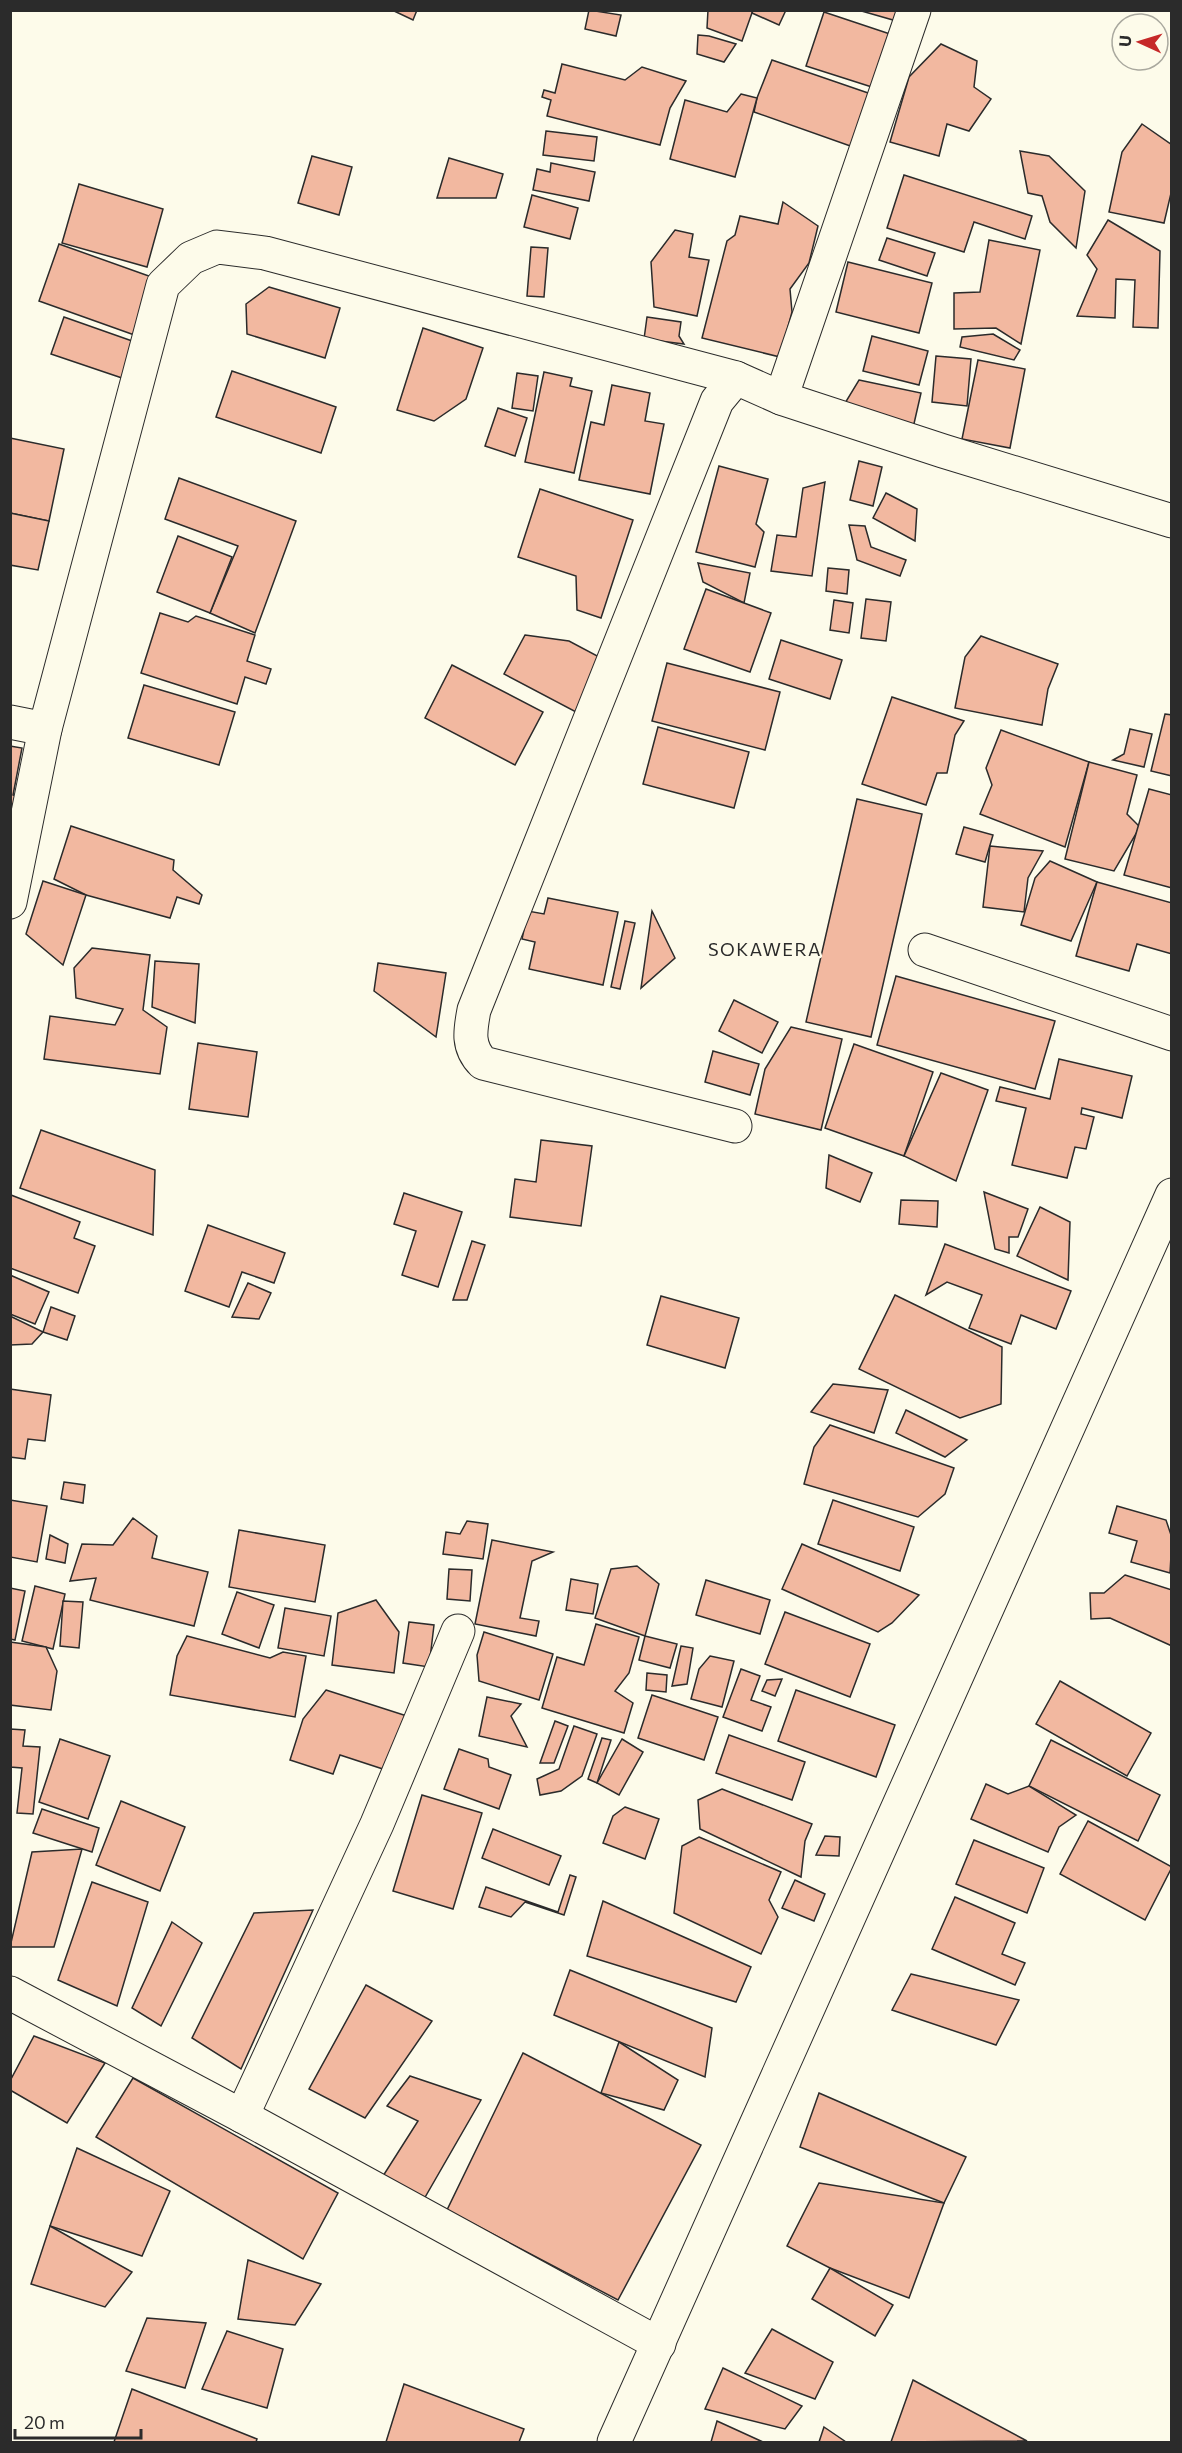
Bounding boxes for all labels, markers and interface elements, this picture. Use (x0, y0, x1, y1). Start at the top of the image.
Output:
north arrow (1110, 12, 1170, 72)
text: U (1115, 34, 1134, 47)
district label: SOKAWERA (708, 938, 822, 960)
scale bar (15, 2402, 141, 2440)
text: 20 m (24, 2411, 65, 2433)

